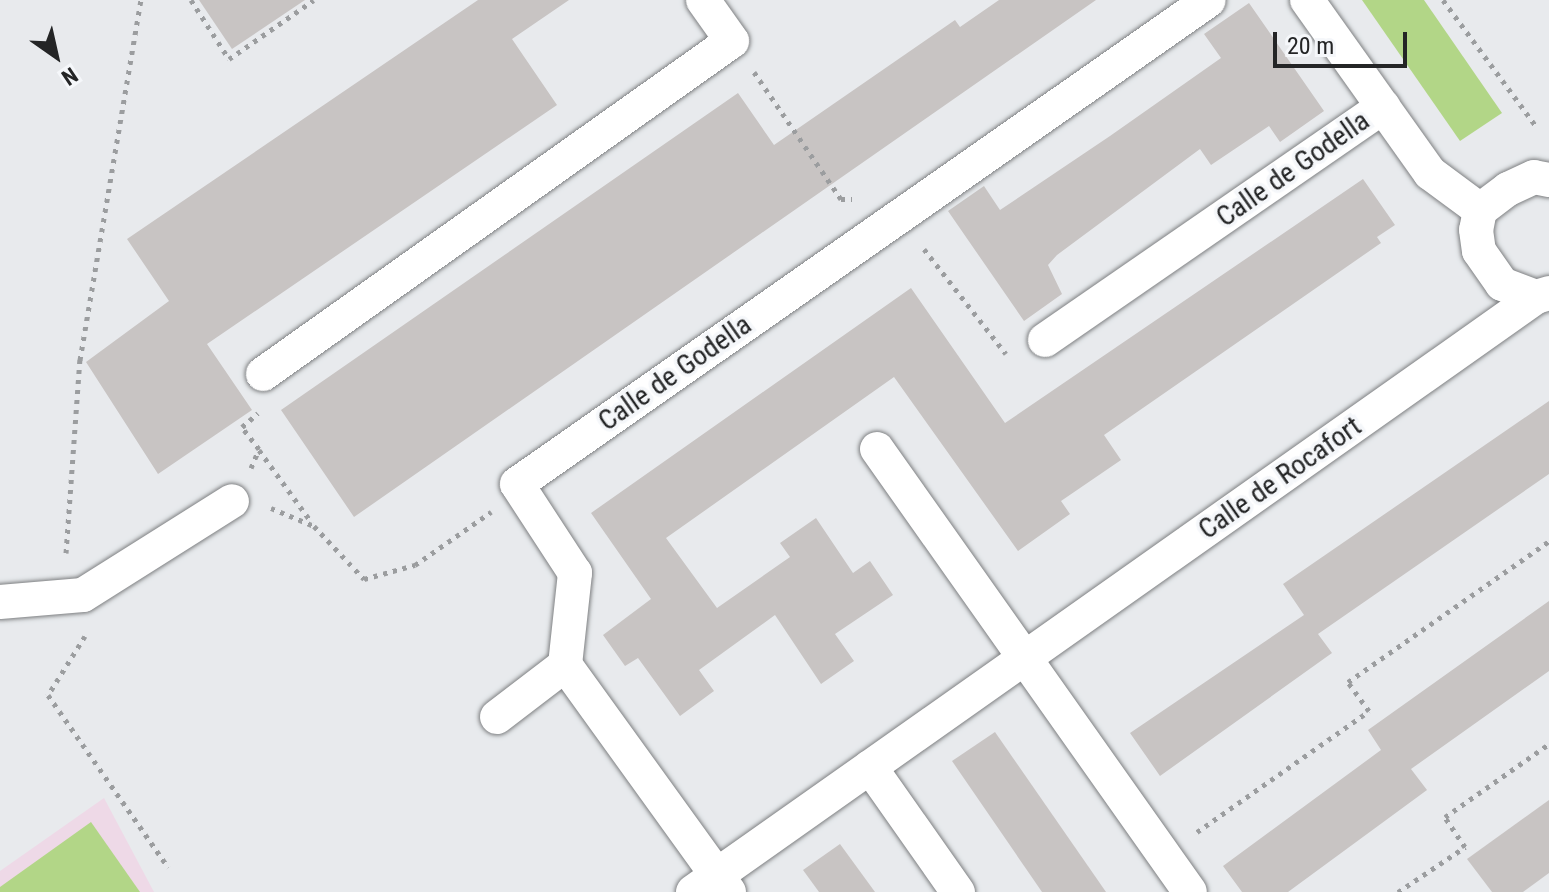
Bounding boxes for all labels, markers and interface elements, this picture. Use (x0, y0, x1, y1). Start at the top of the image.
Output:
north arrow (16, 16, 96, 96)
scale bar (1277, 16, 1411, 66)
text: 20 m (1287, 32, 1334, 60)
text: N (57, 62, 82, 90)
street label: Calle de Godella (1210, 104, 1376, 234)
street label: Calle de Godella (592, 308, 758, 438)
street label: Calle de Rocafort (1192, 410, 1368, 546)

